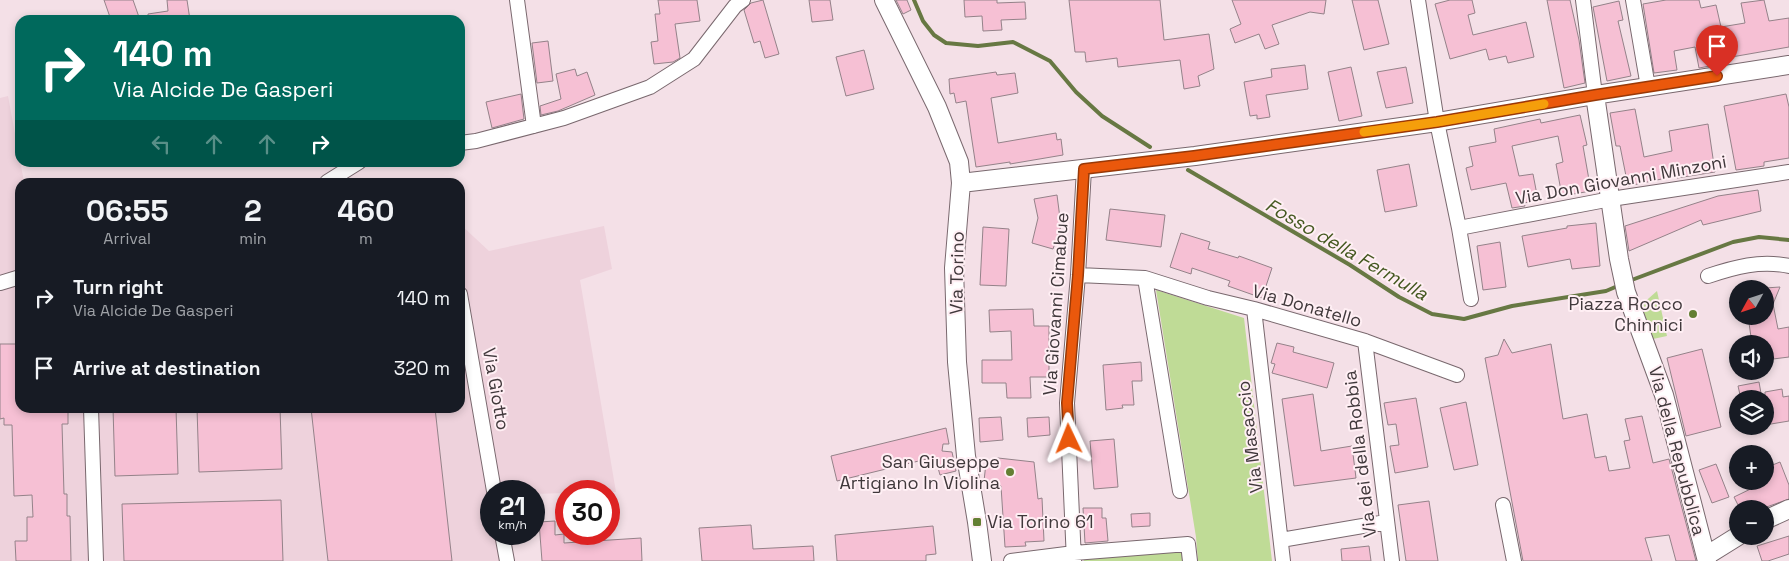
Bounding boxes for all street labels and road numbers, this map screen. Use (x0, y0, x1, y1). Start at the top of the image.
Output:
street label: Via Don Giovanni Minzoni (1514, 150, 1728, 209)
street label: Via Giovanni Cimabue (1038, 212, 1073, 396)
street label: Via Torino (944, 231, 969, 315)
street label: Via Donatello (1250, 279, 1365, 332)
street label: Via Giotto (478, 346, 515, 432)
street label: Via della Repubblica (1644, 364, 1711, 538)
street label: Via dei della Robbia (1338, 369, 1381, 539)
street label: Via Masaccio (1231, 380, 1268, 495)

